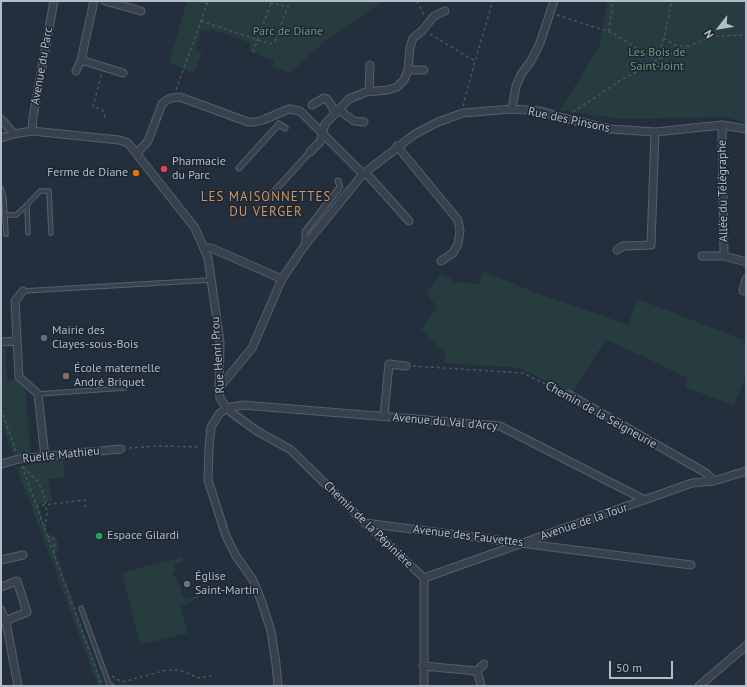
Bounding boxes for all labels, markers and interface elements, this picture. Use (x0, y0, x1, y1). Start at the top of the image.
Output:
north arrow (699, 8, 739, 48)
park label: Parc de Diane (253, 25, 323, 39)
street label: Avenue du Parc (28, 26, 56, 106)
text: N (701, 27, 717, 41)
park label: Les Bois de Saint-Joint (628, 46, 686, 74)
street label: Rue des Pinsons (527, 104, 611, 136)
street label: Allée du Télégraphe (715, 140, 731, 242)
place label: Pharmacie du Parc (172, 155, 226, 183)
marker: Pharmacie du Parc (159, 164, 169, 174)
place label: Ferme de Diane (47, 166, 128, 180)
marker: Ferme de Diane (131, 168, 141, 178)
district label: LES MAISONNETTES DU VERGER (201, 189, 331, 220)
street label: Rue Henri Prou (208, 316, 228, 394)
place label: Mairie des Clayes-sous-Bois (52, 324, 138, 352)
marker: Mairie des Clayes-sous-Bois (39, 333, 49, 343)
place label: École maternelle André Briquet (74, 362, 160, 390)
marker: École maternelle André Briquet (61, 371, 71, 381)
street label: Chemin de la Seigneurie (543, 378, 659, 452)
street label: Avenue du Val d'Arcy (392, 410, 498, 434)
street label: Ruelle Mathieu (22, 444, 100, 466)
street label: Chemin de la Pépinière (320, 479, 416, 571)
street label: Avenue de la Tour (539, 500, 629, 544)
street label: Avenue des Fauvettes (412, 522, 524, 550)
place label: Espace Gilardi (107, 529, 179, 543)
marker: Espace Gilardi (94, 531, 104, 541)
place label: Église Saint-Martin (195, 570, 259, 598)
marker: Église Saint-Martin (182, 579, 192, 589)
scale bar (611, 653, 675, 679)
text: 50 m (616, 660, 642, 675)

